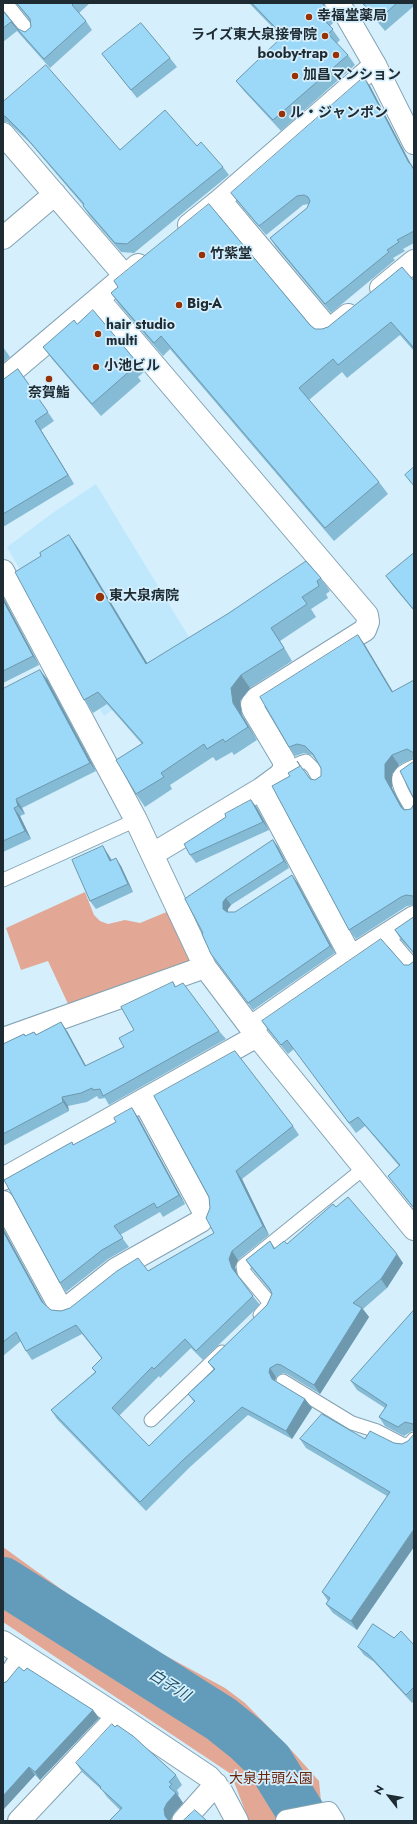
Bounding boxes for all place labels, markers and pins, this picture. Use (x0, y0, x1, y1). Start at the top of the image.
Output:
place label: 幸福堂薬局 (317, 9, 387, 25)
marker: 幸福堂薬局 (304, 12, 314, 22)
place label: ライズ東大泉接骨院 (191, 28, 317, 44)
marker: ライズ東大泉接骨院 (320, 31, 330, 41)
place label: booby-trap (258, 47, 328, 63)
marker: booby-trap (331, 50, 341, 60)
place label: 加昌マンション (303, 68, 401, 84)
marker: 加昌マンション (290, 71, 300, 81)
place label: ル・ジャンポン (290, 106, 388, 122)
marker: ル・ジャンポン (277, 109, 287, 119)
place label: 竹紫堂 (210, 247, 252, 263)
marker: 竹紫堂 (197, 250, 207, 260)
place label: Big-A (187, 297, 222, 313)
marker: Big-A (174, 300, 184, 310)
place label: hair studio multi (106, 318, 175, 350)
marker: hair studio multi (93, 329, 103, 339)
place label: 小池ビル (104, 359, 160, 375)
marker: 小池ビル (91, 362, 101, 372)
marker: 奈賀鮨 (44, 374, 54, 384)
place label: 奈賀鮨 (28, 386, 70, 402)
place label: 東大泉病院 (109, 589, 179, 605)
marker: 東大泉病院 (94, 591, 106, 603)

